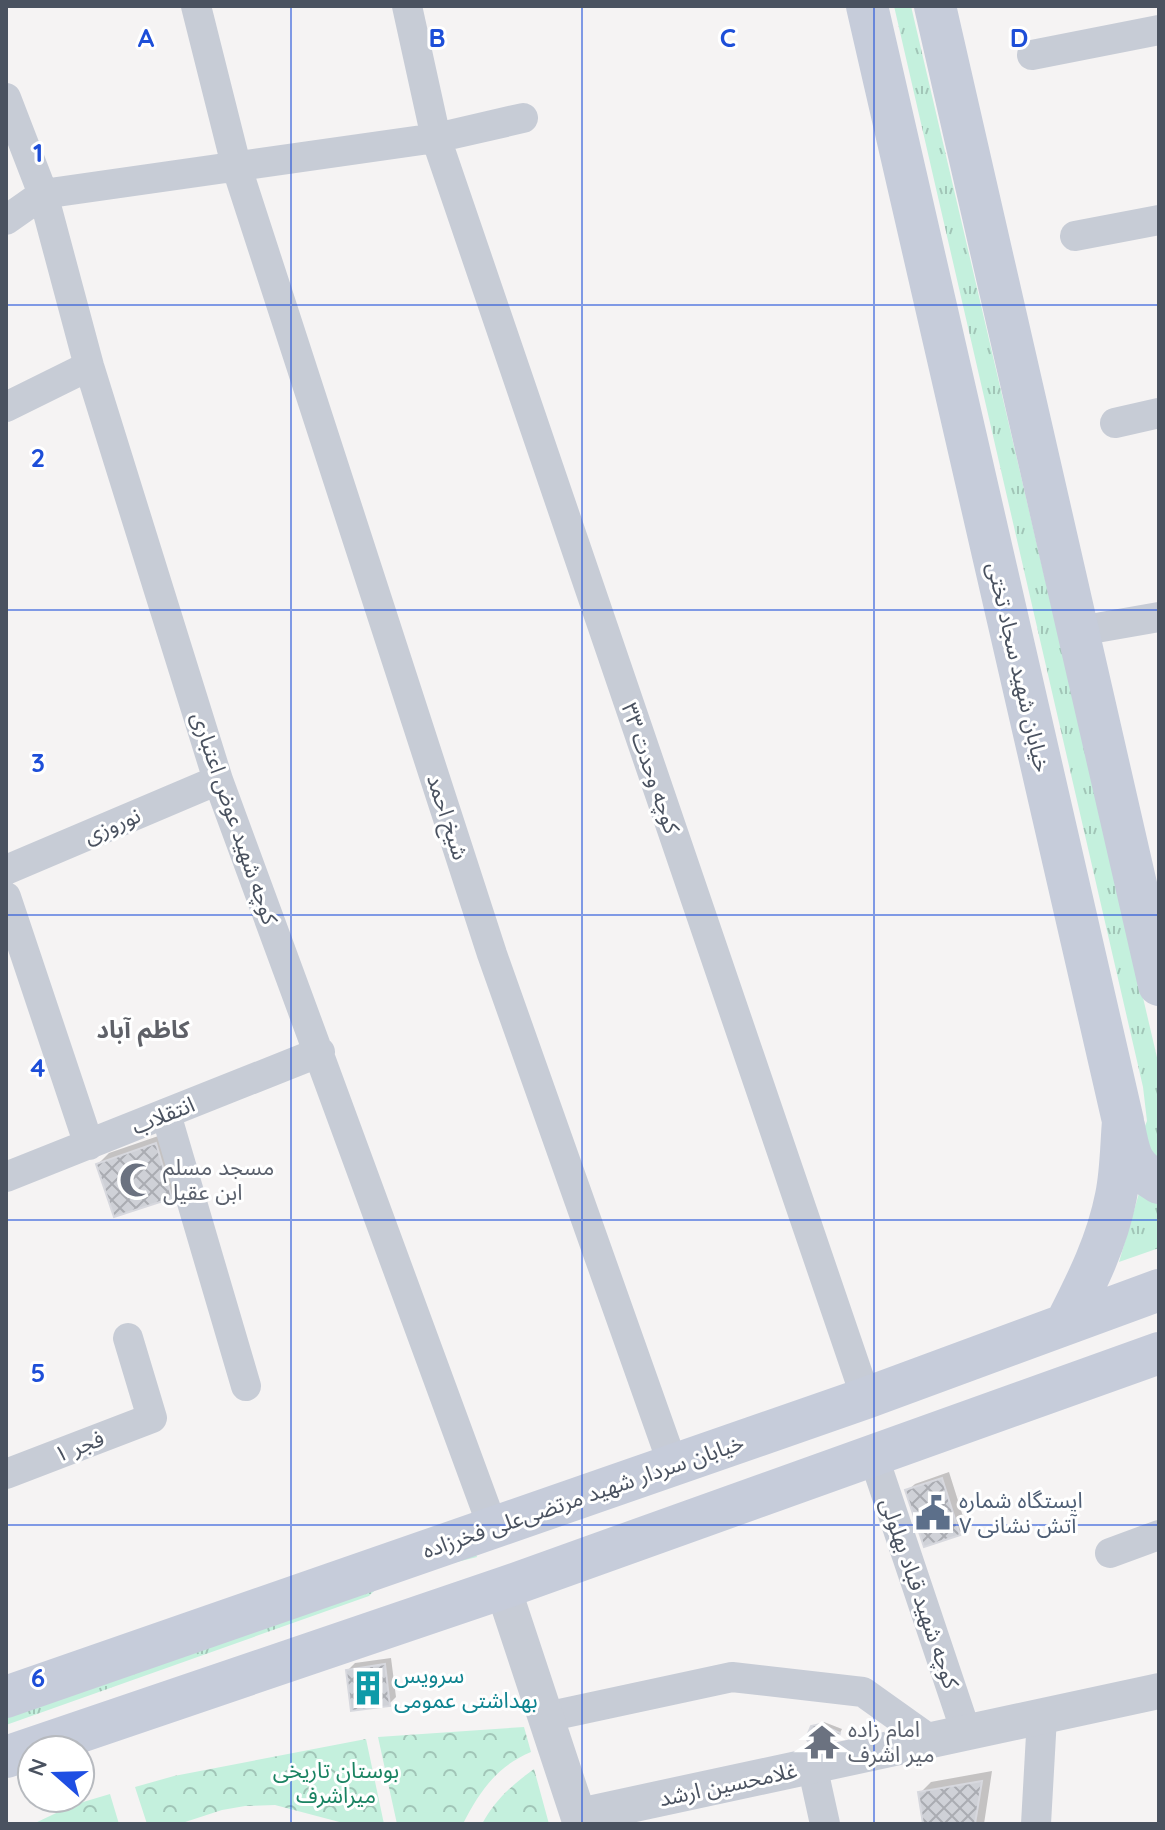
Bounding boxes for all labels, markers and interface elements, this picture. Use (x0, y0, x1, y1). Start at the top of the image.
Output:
text: A (138, 21, 155, 54)
text: B (428, 21, 446, 54)
text: C (720, 21, 736, 54)
text: D (1010, 21, 1028, 54)
text: 1 (33, 136, 43, 169)
text: 2 (31, 441, 45, 474)
street label: خیابان شهید سجاد تختی (981, 559, 1057, 775)
street label: کوچه وحدت ۳۳ (615, 699, 687, 838)
street label: کوچه شهید عوض اعتباری (184, 708, 285, 929)
text: 3 (31, 746, 45, 779)
street label: شیخ احمد (418, 771, 475, 864)
street label: نوروزی (79, 801, 145, 849)
district label: کاظم آباد (97, 1014, 191, 1047)
text: 4 (30, 1051, 46, 1084)
street label: انتقلاب (127, 1090, 199, 1140)
place label: مسجد مسلم ابن عقیل (163, 1153, 274, 1206)
mosque icon: مسجد مسلم ابن عقیل (118, 1161, 156, 1199)
text: 5 (31, 1356, 45, 1389)
street label: فجر ۱ (50, 1424, 108, 1468)
street label: خیابان سردار شهید مرتضی‌علی فخرزاده (419, 1428, 747, 1564)
place label: ایستگاه شماره ۷ آتش نشانی (959, 1486, 1083, 1539)
street label: کوچه شهید قباد بهلولی (873, 1494, 966, 1693)
public building icon: ایستگاه شماره ۷ آتش نشانی (914, 1494, 952, 1532)
text: 6 (31, 1661, 45, 1694)
place label: سرویس بهداشتی عمومی (394, 1661, 538, 1714)
building icon: سرویس بهداشتی عمومی (349, 1669, 387, 1707)
place label: امام زاده میر اشرف (848, 1715, 935, 1768)
temple icon: امام زاده میر اشرف (803, 1723, 841, 1761)
north arrow (16, 1734, 96, 1814)
text: N (21, 1755, 53, 1780)
park label: بوستان تاریخی میراشرف (273, 1756, 399, 1809)
street label: غلامحسین ارشد (656, 1756, 800, 1812)

